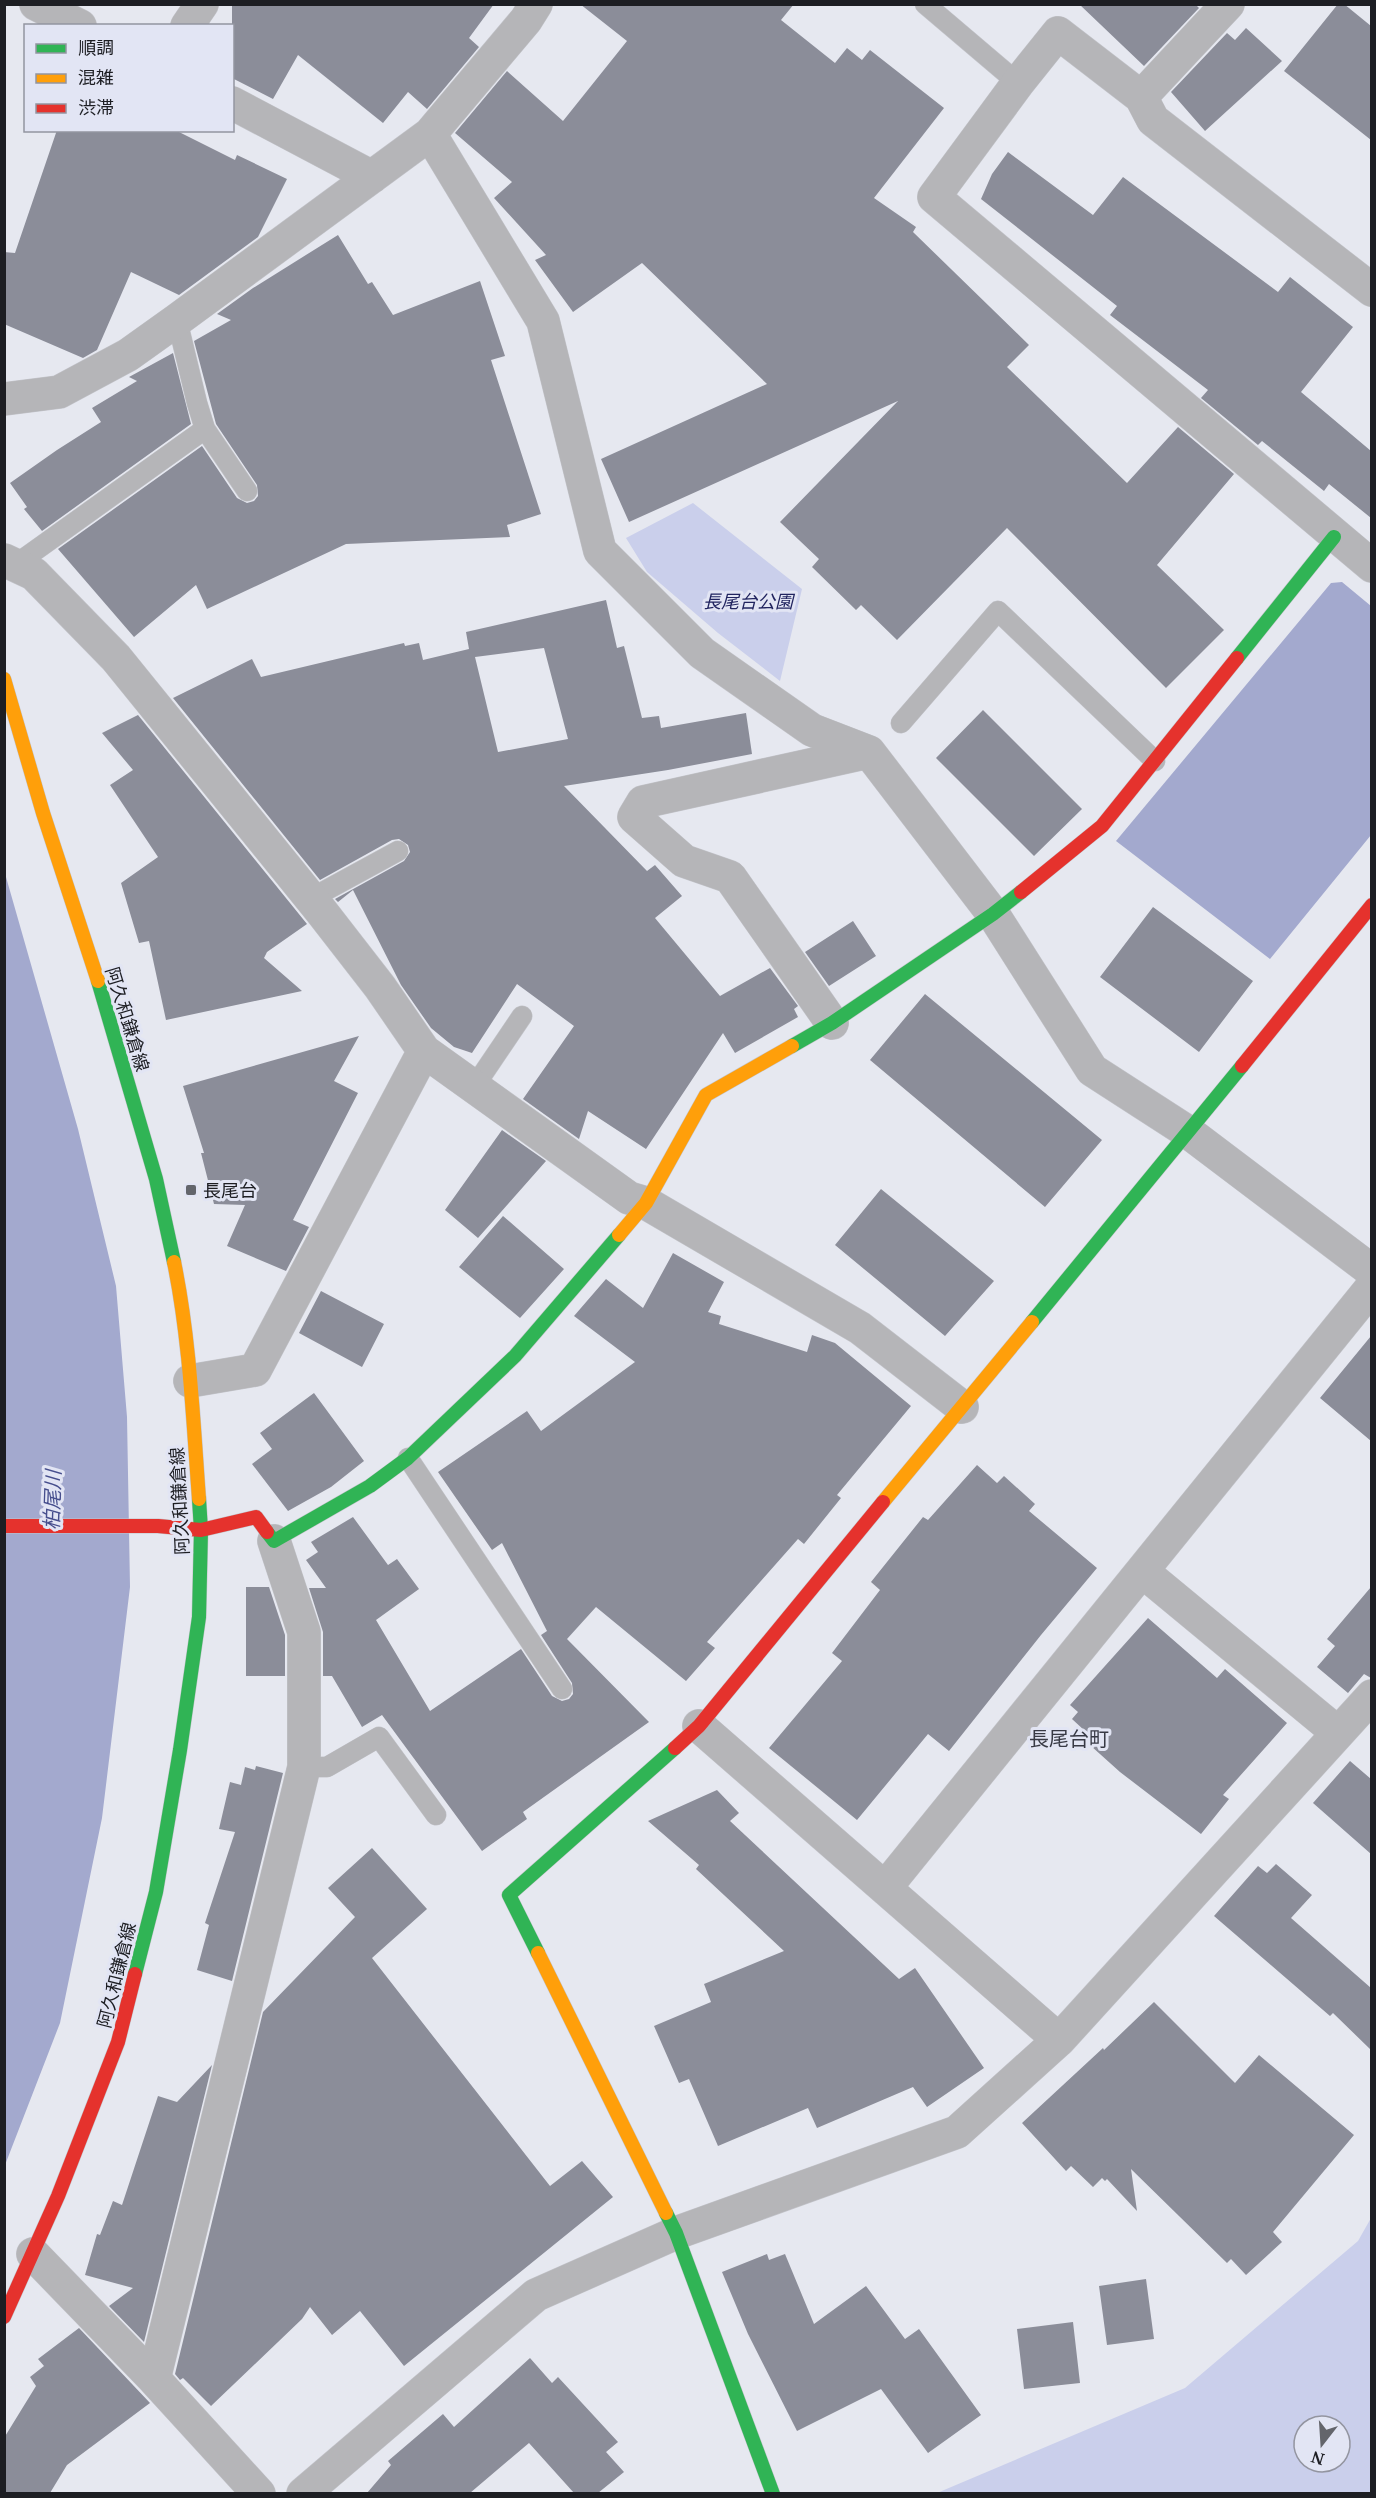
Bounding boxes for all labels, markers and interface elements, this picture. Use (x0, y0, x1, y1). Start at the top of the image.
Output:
legend (24, 24, 234, 132)
text: 順調 (78, 35, 114, 59)
text: 混雑 (78, 65, 114, 89)
text: 渋滞 (78, 95, 114, 119)
park label: 長尾台公園 (703, 589, 796, 613)
street label: 阿久和鎌倉線 (101, 964, 155, 1074)
place label: 長尾台 (203, 1178, 257, 1202)
marker: 長尾台 (184, 1183, 198, 1197)
street label: 阿久和鎌倉線 (164, 1446, 194, 1556)
water label: 柏尾川 (37, 1468, 67, 1530)
district label: 長尾台町 (1029, 1725, 1109, 1752)
street label: 阿久和鎌倉線 (91, 1920, 141, 2030)
north arrow (1292, 2414, 1352, 2474)
text: N (1308, 2446, 1327, 2471)

